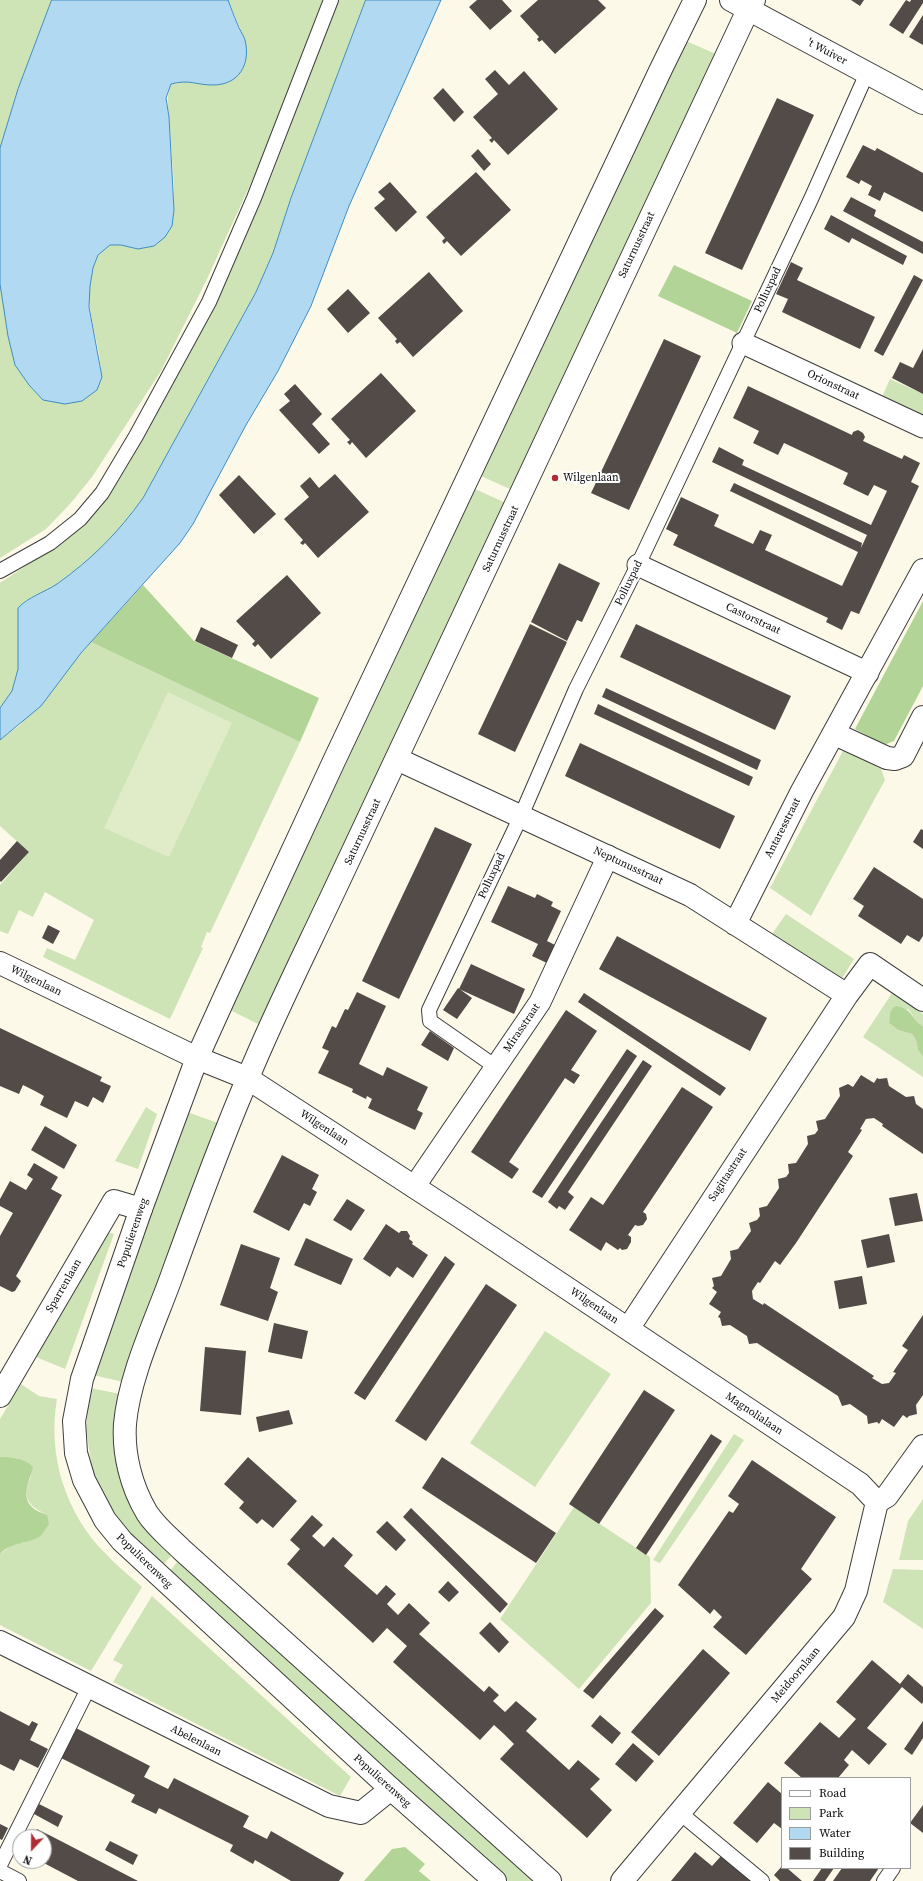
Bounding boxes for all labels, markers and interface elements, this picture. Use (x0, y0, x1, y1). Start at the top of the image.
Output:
street label: 't Wuiver (805, 36, 849, 68)
street label: Saturnusstraat (616, 210, 658, 280)
street label: Polluxpad (752, 265, 784, 315)
street label: Orionstraat (805, 367, 861, 403)
place label: Wilgenlaan (563, 471, 619, 485)
marker: Wilgenlaan (550, 473, 560, 483)
street label: Saturnusstraat (480, 504, 522, 574)
street label: Polluxpad (612, 558, 646, 608)
street label: Castorstraat (723, 601, 783, 637)
street label: Antaresstraat (762, 796, 804, 860)
street label: Saturnusstraat (342, 797, 384, 867)
street label: Neptunusstraat (591, 844, 665, 888)
street label: Polluxpad (476, 851, 508, 901)
street label: Wilgenlaan (8, 963, 64, 999)
street label: Mirasstraat (501, 1001, 543, 1055)
street label: Wilgenlaan (297, 1107, 351, 1149)
street label: Sagittastraat (706, 1146, 750, 1204)
street label: Populierenweg (115, 1196, 151, 1270)
street label: Sparrenlaan (43, 1257, 85, 1315)
street label: Wilgenlaan (567, 1285, 621, 1327)
street label: Magnolialaan (723, 1390, 785, 1438)
street label: Populierenweg (113, 1531, 175, 1591)
street label: Meidoornlaan (769, 1644, 823, 1706)
street label: Abelenlaan (168, 1722, 224, 1760)
street label: Populierenweg (350, 1752, 414, 1810)
legend (781, 1777, 911, 1869)
text: Road (819, 1785, 846, 1801)
text: Park (819, 1805, 844, 1821)
text: Water (819, 1825, 851, 1841)
north arrow (12, 1829, 52, 1869)
text: Building (819, 1845, 864, 1861)
text: N (21, 1851, 34, 1868)

